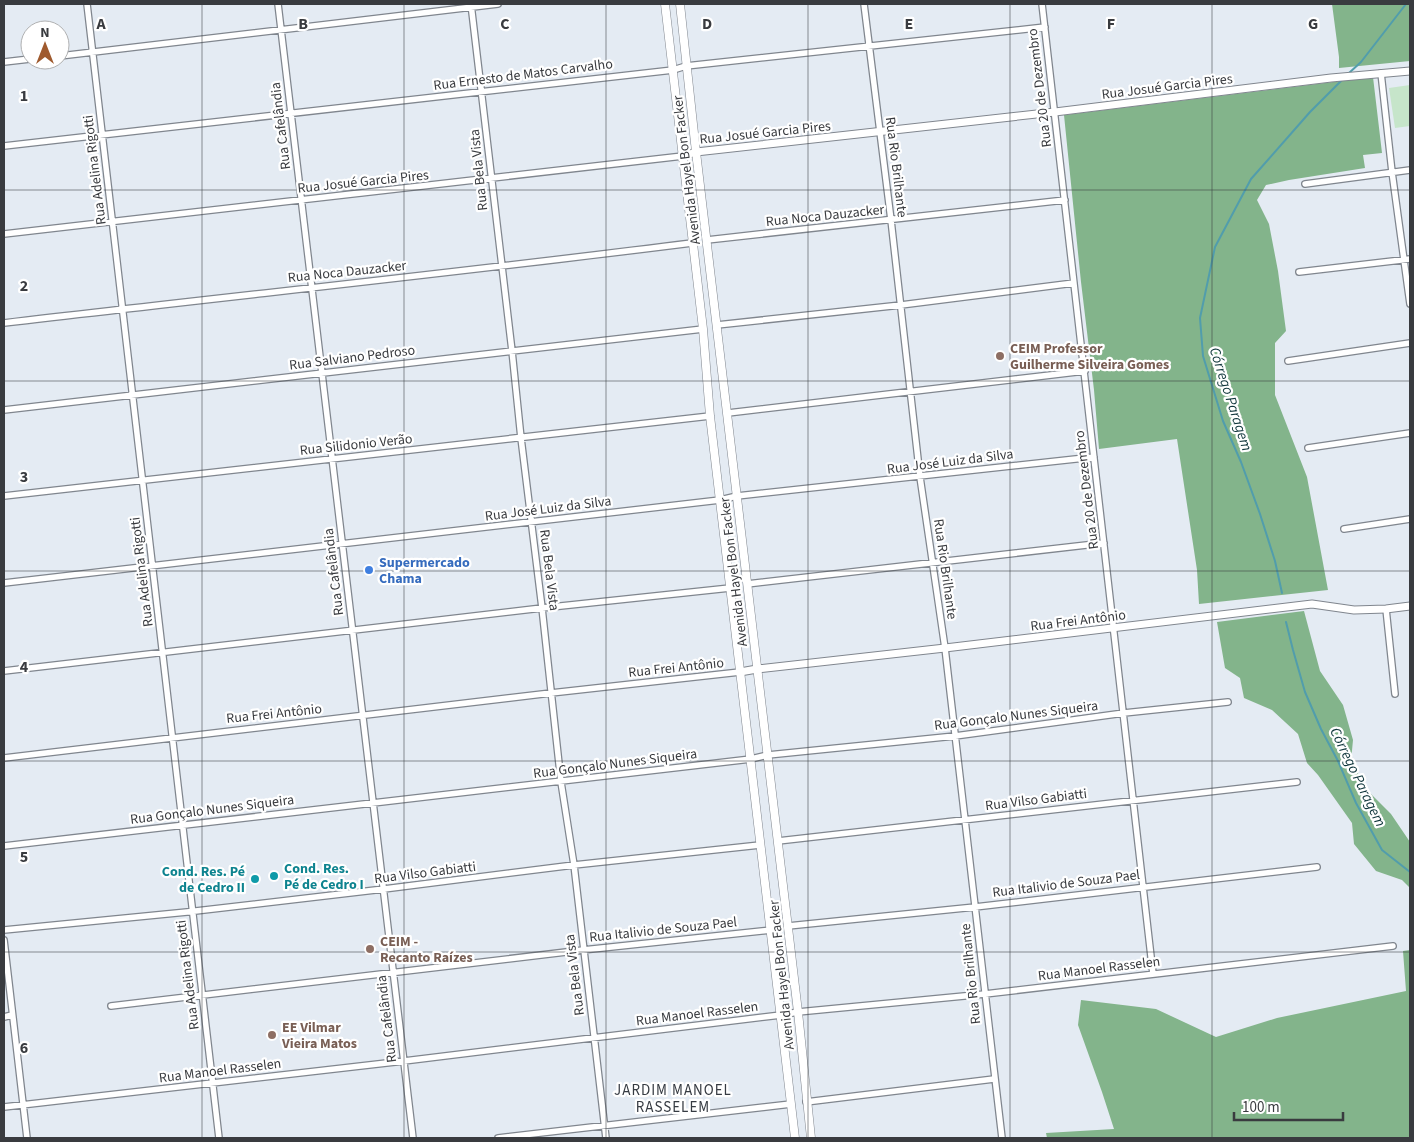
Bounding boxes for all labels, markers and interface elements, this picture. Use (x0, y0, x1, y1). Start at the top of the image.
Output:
text: A (95, 13, 106, 35)
text: B (298, 13, 308, 35)
text: C (500, 13, 510, 35)
text: D (702, 13, 712, 35)
text: E (905, 13, 913, 35)
text: F (1107, 13, 1115, 35)
text: G (1308, 13, 1318, 35)
north arrow (20, 20, 70, 70)
text: N (40, 23, 50, 43)
street label: Rua 20 de Dezembro (1023, 27, 1057, 148)
street label: Rua Ernesto de Matos Carvalho (432, 54, 614, 96)
street label: Rua Josué Garcia Pires (1100, 69, 1234, 105)
street label: Rua Cafelândia (266, 81, 296, 171)
text: 1 (20, 85, 28, 107)
street label: Avenida Hayel Bon Facker (668, 94, 706, 246)
street label: Rua Adelina Rigotti (78, 114, 112, 226)
street label: Rua Josué Garcia Pires (698, 116, 832, 150)
street label: Rua Rio Brilhante (880, 116, 912, 219)
street label: Rua Bela Vista (465, 128, 493, 212)
street label: Rua Josué Garcia Pires (296, 165, 430, 199)
street label: Rua Noca Dauzacker (765, 200, 885, 232)
street label: Rua Noca Dauzacker (287, 256, 407, 288)
text: 2 (20, 275, 28, 297)
place label: CEIM Professor Guilherme Silveira Gomes (1010, 339, 1169, 375)
street label: Rua Salviano Pedroso (288, 340, 416, 376)
water label: Córrego Paragem (1204, 344, 1257, 454)
marker: CEIM Professor Guilherme Silveira Gomes (994, 350, 1006, 362)
street label: Rua Silidonio Verão (299, 429, 414, 461)
street label: Rua 20 de Dezembro (1070, 429, 1104, 550)
street label: Rua José Luiz da Silva (886, 444, 1014, 480)
text: 3 (20, 466, 28, 488)
street label: Rua José Luiz da Silva (484, 491, 612, 527)
street label: Avenida Hayel Bon Facker (715, 496, 753, 648)
street label: Rua Adelina Rigotti (125, 516, 159, 628)
street label: Rua Rio Brilhante (928, 518, 962, 621)
street label: Rua Cafelândia (319, 527, 349, 617)
street label: Rua Bela Vista (534, 528, 564, 612)
place label: Supermercado Chama (379, 553, 470, 589)
marker: Supermercado Chama (363, 564, 375, 576)
street label: Rua Frei Antônio (1029, 605, 1127, 637)
street label: Rua Frei Antônio (627, 653, 725, 683)
text: 4 (20, 656, 29, 678)
street label: Rua Gonçalo Nunes Siqueira (933, 696, 1099, 736)
street label: Rua Frei Antônio (225, 699, 323, 729)
water label: Córrego Paragem (1324, 724, 1391, 830)
street label: Rua Gonçalo Nunes Siqueira (532, 744, 698, 784)
street label: Rua Vilso Gabiatti (984, 784, 1088, 816)
street label: Rua Gonçalo Nunes Siqueira (129, 790, 295, 830)
text: 5 (20, 846, 28, 868)
street label: Rua Vilso Gabiatti (373, 857, 477, 889)
place label: Cond. Res. Pé de Cedro I (284, 859, 364, 895)
place label: Cond. Res. Pé de Cedro II (162, 862, 245, 898)
street label: Rua Italivio de Souza Pael (991, 865, 1141, 903)
marker: Cond. Res. Pé de Cedro I (268, 870, 280, 882)
marker: Cond. Res. Pé de Cedro II (249, 873, 261, 885)
street label: Avenida Hayel Bon Facker (764, 899, 800, 1051)
street label: Rua Italivio de Souza Pael (588, 912, 738, 948)
street label: Rua Adelina Rigotti (171, 919, 205, 1031)
street label: Rua Rio Brilhante (956, 922, 986, 1025)
place label: CEIM - Recanto Raízes (380, 932, 473, 968)
street label: Rua Bela Vista (560, 933, 590, 1017)
marker: CEIM - Recanto Raízes (364, 943, 376, 955)
street label: Rua Manoel Rasselen (1037, 952, 1161, 986)
street label: Rua Cafelândia (372, 974, 402, 1064)
street label: Rua Manoel Rasselen (635, 997, 759, 1031)
place label: EE Vilmar Vieira Matos (281, 1018, 357, 1054)
marker: EE Vilmar Vieira Matos (266, 1029, 278, 1041)
text: 6 (20, 1037, 28, 1059)
street label: Rua Manoel Rasselen (158, 1054, 282, 1088)
district label: JARDIM MANOEL RASSELEM (614, 1080, 732, 1118)
scale bar (1234, 1090, 1343, 1122)
text: 100 m (1242, 1097, 1280, 1118)

